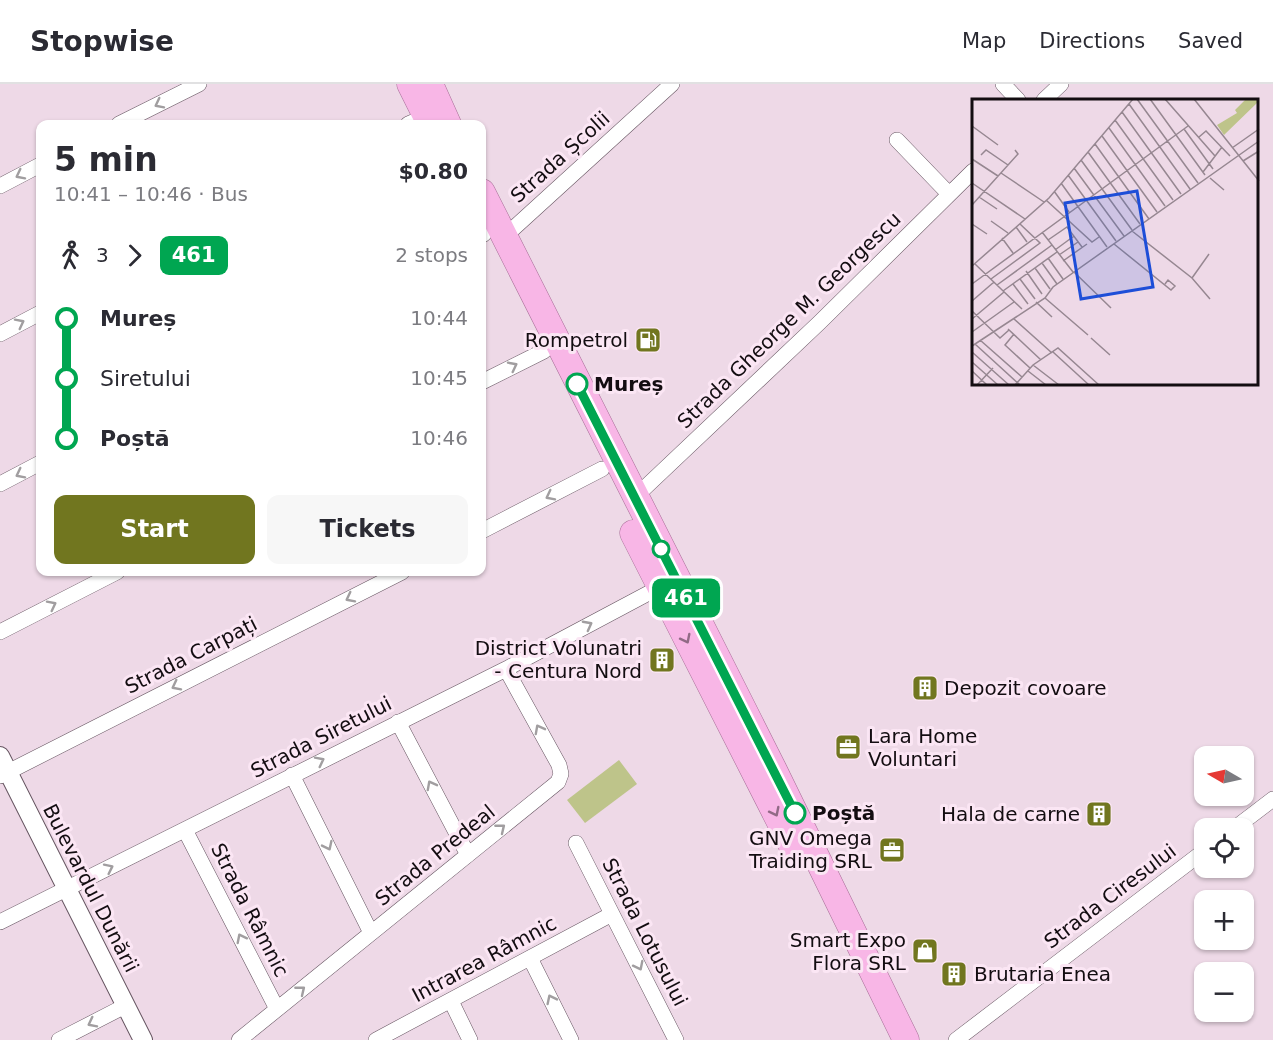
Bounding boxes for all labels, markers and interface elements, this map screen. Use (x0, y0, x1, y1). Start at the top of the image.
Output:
text: Stopwise (30, 25, 174, 58)
text: Map (962, 29, 1006, 53)
text: Directions (1039, 29, 1145, 53)
text: Saved (1178, 29, 1243, 53)
one-way arrow (155, 97, 165, 108)
inset map (972, 99, 1258, 386)
street label: Strada Școlii (506, 106, 614, 208)
text: 5 min (54, 140, 158, 179)
text: $0.80 (398, 159, 468, 184)
one-way arrow (16, 168, 27, 179)
text: 10:41 – 10:46 · Bus (54, 182, 248, 206)
street label: Strada Gheorge M. Georgescu (672, 207, 906, 433)
icon: walk (54, 239, 87, 272)
icon: forward (118, 239, 151, 272)
text: 3 (96, 243, 109, 267)
text: 461 (172, 243, 216, 267)
text: 2 stops (395, 243, 468, 267)
text: Mureș (100, 306, 176, 331)
text: 10:44 (410, 306, 468, 330)
one-way arrow (14, 319, 25, 330)
fuel station icon: Rompetrol (633, 325, 663, 355)
place label: Rompetrol (525, 328, 628, 352)
one-way arrow (506, 362, 517, 374)
text: Siretului (100, 366, 191, 391)
text: 10:45 (410, 366, 468, 390)
place label: Mureș (594, 372, 663, 396)
marker: Mureș (566, 373, 588, 395)
text: Poștă (100, 426, 170, 451)
text: 10:46 (410, 426, 468, 450)
one-way arrow (16, 467, 27, 478)
one-way arrow (546, 489, 557, 500)
button: Start (54, 495, 255, 564)
button: Tickets (267, 495, 468, 564)
unlabelled marker (652, 540, 670, 558)
line badge: 461 (652, 578, 720, 618)
text: 461 (664, 586, 708, 610)
one-way arrow (345, 591, 356, 602)
one-way arrow (46, 601, 56, 612)
street label: Strada Carpați (121, 611, 261, 699)
one-way arrow (581, 621, 592, 632)
one-way arrow (679, 632, 690, 643)
place label: District Volunatri - Centura Nord (475, 636, 642, 683)
building icon: District Volunatri - Centura Nord (647, 645, 677, 675)
building icon: Depozit covoare (910, 673, 940, 703)
place label: Depozit covoare (944, 676, 1107, 700)
one-way arrow (171, 679, 182, 691)
street label: Strada Siretului (247, 691, 395, 783)
place label: Lara Home Voluntari (868, 724, 977, 771)
one-way arrow (535, 725, 546, 735)
office icon: Lara Home Voluntari (833, 732, 863, 762)
north arrow (1194, 746, 1254, 806)
map controls (1194, 746, 1254, 1022)
one-way arrow (314, 757, 325, 768)
one-way arrow (427, 780, 438, 791)
street label: Strada Predeal (370, 799, 500, 911)
building icon: Hala de carne (1084, 799, 1114, 829)
street label: Bulevardul Dunării (38, 800, 144, 976)
place label: Poștă (812, 801, 875, 825)
marker: Poștă (784, 802, 806, 824)
place label: Hala de carne (941, 802, 1080, 826)
one-way arrow (768, 806, 779, 817)
button: locate (1194, 818, 1254, 878)
one-way arrow (494, 824, 505, 835)
place label: GNV Omega Traiding SRL (748, 826, 873, 873)
office icon: GNV Omega Traiding SRL (877, 835, 907, 865)
street label: Strada Râmnic (206, 839, 294, 981)
street label: Strada Ciresului (1039, 839, 1181, 953)
one-way arrow (320, 840, 332, 851)
street label: Strada Lotusului (597, 854, 693, 1010)
one-way arrow (102, 863, 113, 875)
button: + (1194, 890, 1254, 950)
street label: Intrarea Râmnic (408, 911, 560, 1007)
place label: Smart Expo Flora SRL (790, 928, 907, 975)
one-way arrow (236, 934, 248, 945)
shop icon: Smart Expo Flora SRL (910, 936, 940, 966)
building icon: Brutaria Enea (939, 959, 969, 989)
one-way arrow (632, 960, 643, 971)
place label: Brutaria Enea (974, 962, 1111, 986)
button: − (1194, 962, 1254, 1022)
one-way arrow (294, 986, 305, 997)
one-way arrow (546, 995, 558, 1006)
one-way arrow (88, 1016, 98, 1027)

